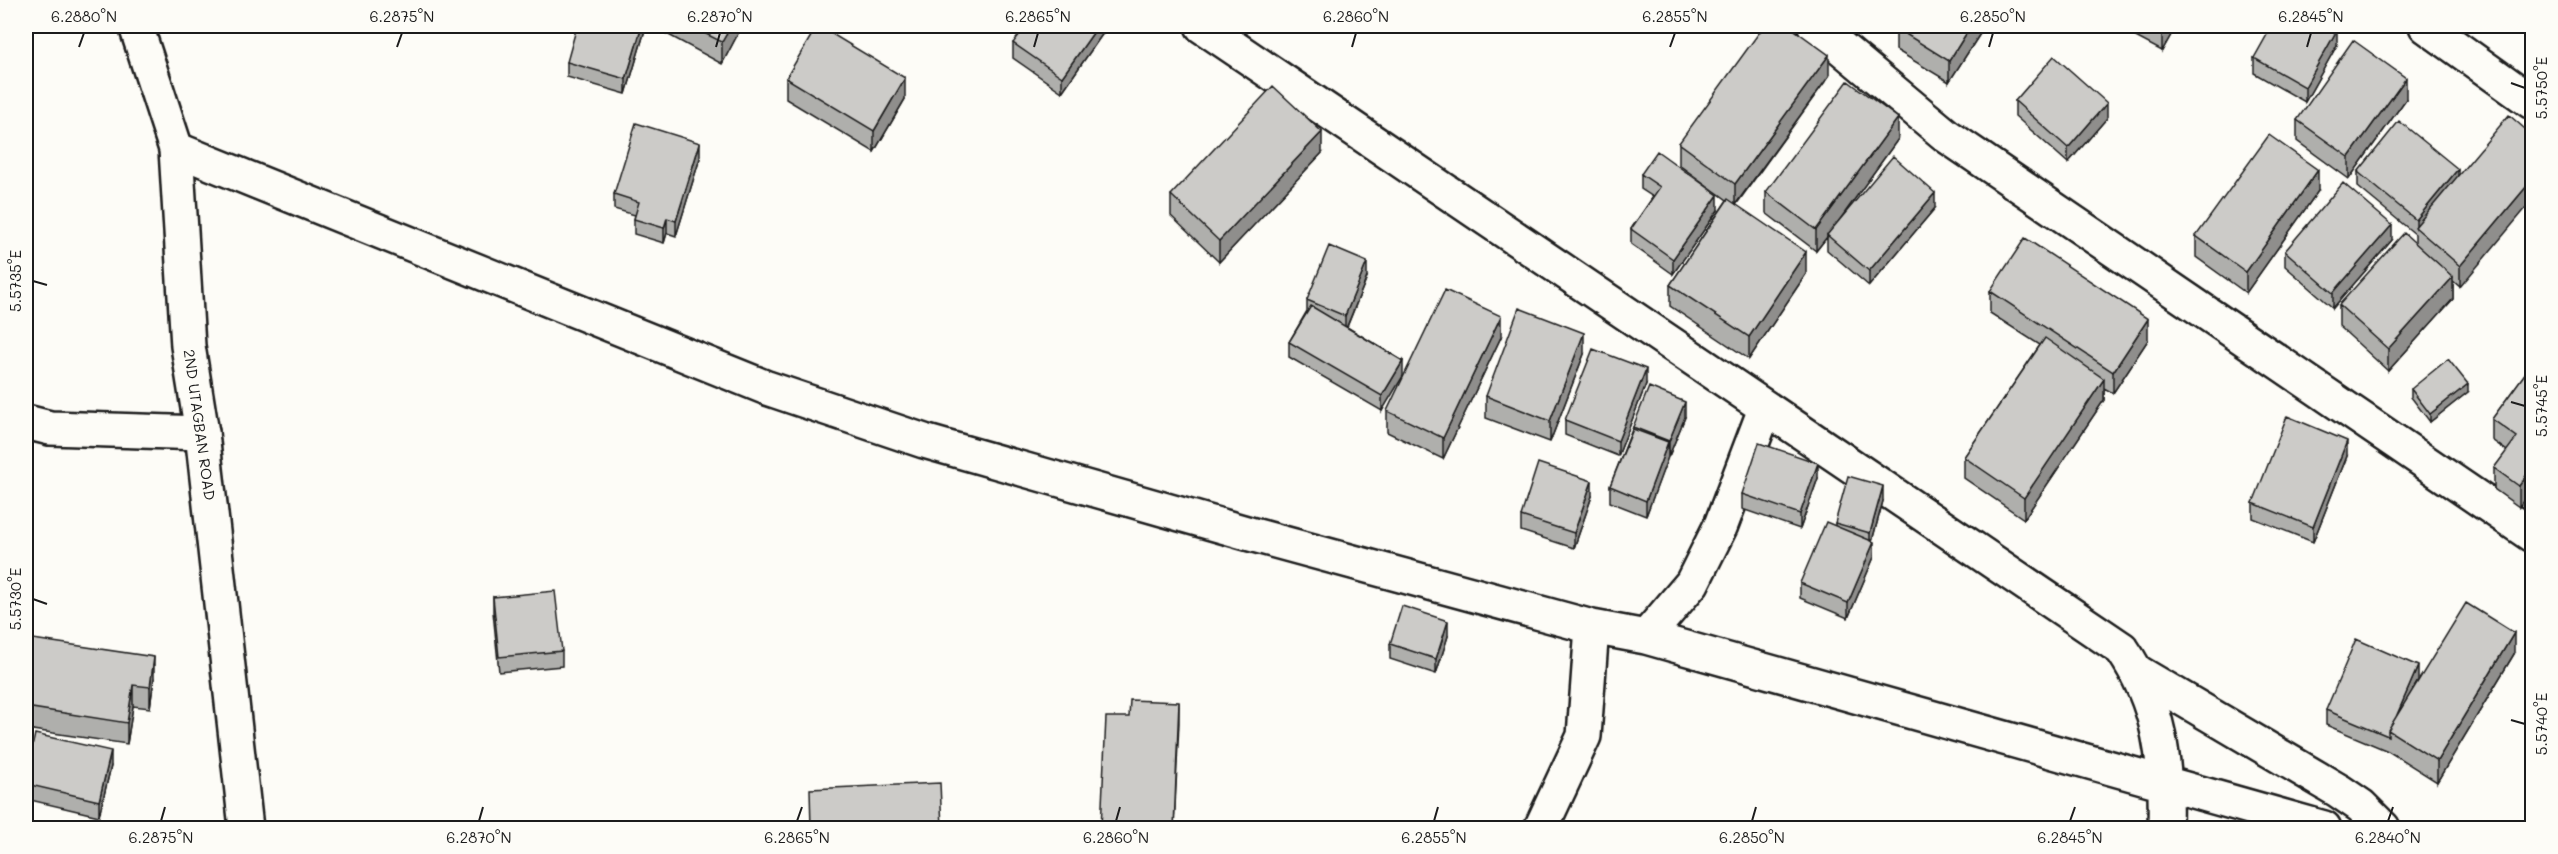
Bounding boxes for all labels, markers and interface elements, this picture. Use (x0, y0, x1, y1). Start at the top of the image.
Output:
text: 6.2880°N (51, 6, 117, 26)
text: 6.2875°N (370, 6, 434, 26)
text: 6.2870°N (687, 6, 753, 26)
text: 6.2865°N (1005, 6, 1071, 26)
text: 6.2860°N (1323, 6, 1389, 26)
text: 6.2855°N (1642, 6, 1708, 26)
text: 6.2850°N (1960, 6, 2026, 26)
text: 6.2845°N (2278, 6, 2344, 26)
text: 5.5750°E (2531, 56, 2551, 119)
text: 5.5735°E (5, 250, 25, 312)
street label: 2ND UTAGBAN ROAD (180, 348, 220, 502)
text: 5.5745°E (2531, 375, 2551, 437)
text: 5.5730°E (5, 567, 25, 630)
text: 5.5740°E (2531, 692, 2551, 755)
text: 6.2875°N (129, 827, 193, 847)
text: 6.2870°N (446, 827, 512, 847)
text: 6.2865°N (764, 827, 830, 847)
text: 6.2860°N (1083, 827, 1149, 847)
text: 6.2855°N (1401, 827, 1467, 847)
text: 6.2850°N (1719, 827, 1785, 847)
text: 6.2845°N (2037, 827, 2103, 847)
text: 6.2840°N (2355, 827, 2421, 847)

